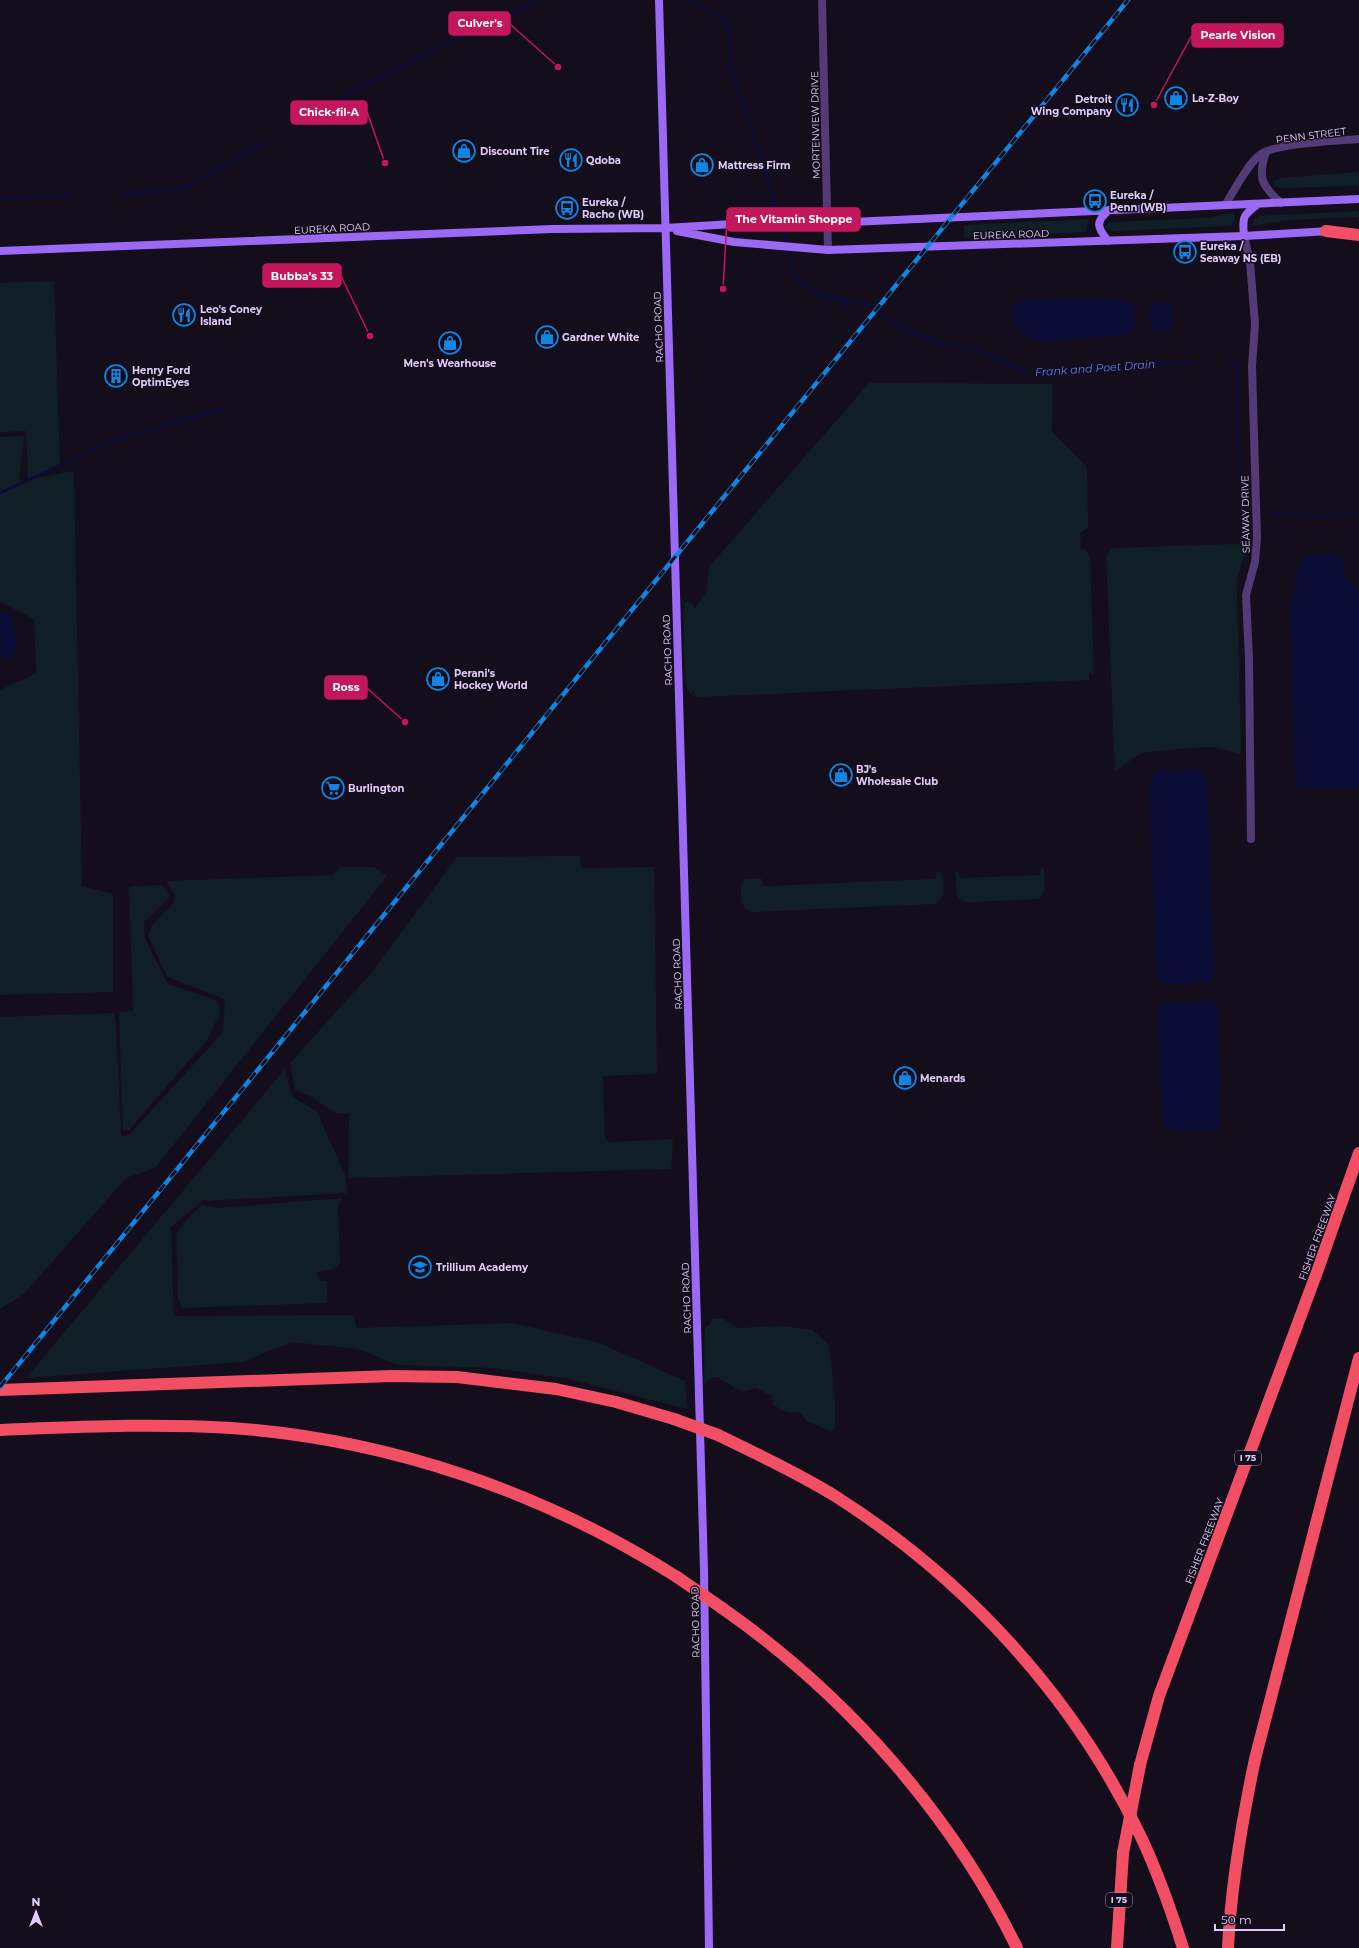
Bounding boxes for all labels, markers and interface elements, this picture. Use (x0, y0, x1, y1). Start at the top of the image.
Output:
callout: Culver's (449, 12, 510, 35)
text: Culver's (457, 16, 503, 30)
callout: Pearle Vision (1192, 24, 1283, 47)
text: Pearle Vision (1201, 28, 1275, 42)
street label: MORTENVIEW DRIVE (808, 71, 823, 179)
shop icon: La-Z-Boy (1163, 85, 1189, 111)
restaurant icon: Detroit Wing Company (1114, 92, 1140, 118)
place label: La-Z-Boy (1192, 92, 1240, 105)
place label: Detroit Wing Company (1031, 93, 1113, 118)
callout: Chick-fil-A (291, 101, 367, 124)
text: Chick-fil-A (299, 105, 360, 119)
street label: PENN STREET (1275, 125, 1347, 146)
shop icon: Discount Tire (451, 138, 477, 164)
place label: Discount Tire (480, 145, 550, 158)
restaurant icon: Qdoba (558, 147, 584, 173)
shop icon: Mattress Firm (689, 152, 715, 178)
place label: Qdoba (586, 154, 621, 167)
place label: Mattress Firm (718, 159, 790, 172)
bus stop icon: Eureka / Penn (WB) (1082, 188, 1108, 214)
place label: Eureka / Penn (WB) (1110, 189, 1166, 214)
bus stop icon: Eureka / Racho (WB) (554, 195, 580, 221)
place label: Eureka / Racho (WB) (582, 196, 644, 221)
callout: The Vitamin Shoppe (727, 208, 860, 231)
text: The Vitamin Shoppe (736, 212, 852, 226)
street label: EUREKA ROAD (294, 220, 370, 237)
street label: EUREKA ROAD (973, 227, 1049, 242)
bus stop icon: Eureka / Seaway NS (EB) (1172, 239, 1198, 265)
place label: Eureka / Seaway NS (EB) (1200, 240, 1281, 265)
callout: Bubba's 33 (263, 264, 341, 287)
text: Bubba's 33 (271, 269, 334, 283)
street label: RACHO ROAD (651, 291, 666, 363)
restaurant icon: Leo's Coney Island (171, 302, 197, 328)
place label: Leo's Coney Island (200, 303, 263, 328)
shop icon: Gardner White (534, 324, 560, 350)
shop icon: Men's Wearhouse (437, 330, 463, 356)
place label: Gardner White (562, 331, 639, 344)
place label: Men's Wearhouse (404, 357, 496, 370)
water label: Frank and Poet Drain (1034, 357, 1156, 379)
building icon: Henry Ford OptimEyes (103, 363, 129, 389)
place label: Henry Ford OptimEyes (132, 364, 190, 389)
street label: SEAWAY DRIVE (1238, 475, 1253, 553)
street label: RACHO ROAD (660, 614, 675, 686)
shop icon: Perani's Hockey World (425, 666, 451, 692)
place label: Perani's Hockey World (454, 667, 528, 692)
callout: Ross (325, 676, 367, 699)
text: Ross (333, 680, 360, 694)
shop icon: BJ's Wholesale Club (828, 762, 854, 788)
place label: BJ's Wholesale Club (856, 763, 938, 788)
supermarket icon: Burlington (320, 775, 346, 801)
place label: Burlington (348, 782, 404, 795)
street label: RACHO ROAD (670, 938, 685, 1010)
shop icon: Menards (892, 1065, 918, 1091)
place label: Menards (920, 1072, 966, 1085)
street label: FISHER FREEWAY (1296, 1192, 1339, 1282)
school or university icon: Trillium Academy (407, 1254, 433, 1280)
place label: Trillium Academy (436, 1261, 529, 1274)
street label: RACHO ROAD (679, 1262, 694, 1334)
road number: I 75 (1235, 1451, 1261, 1465)
street label: FISHER FREEWAY (1182, 1496, 1227, 1586)
street label: RACHO ROAD (688, 1586, 703, 1658)
north arrow (16, 1892, 56, 1932)
road number: I 75 (1106, 1893, 1132, 1907)
text: N (32, 1895, 40, 1909)
scale bar (1215, 1906, 1284, 1932)
text: 50 m (1221, 1912, 1252, 1927)

